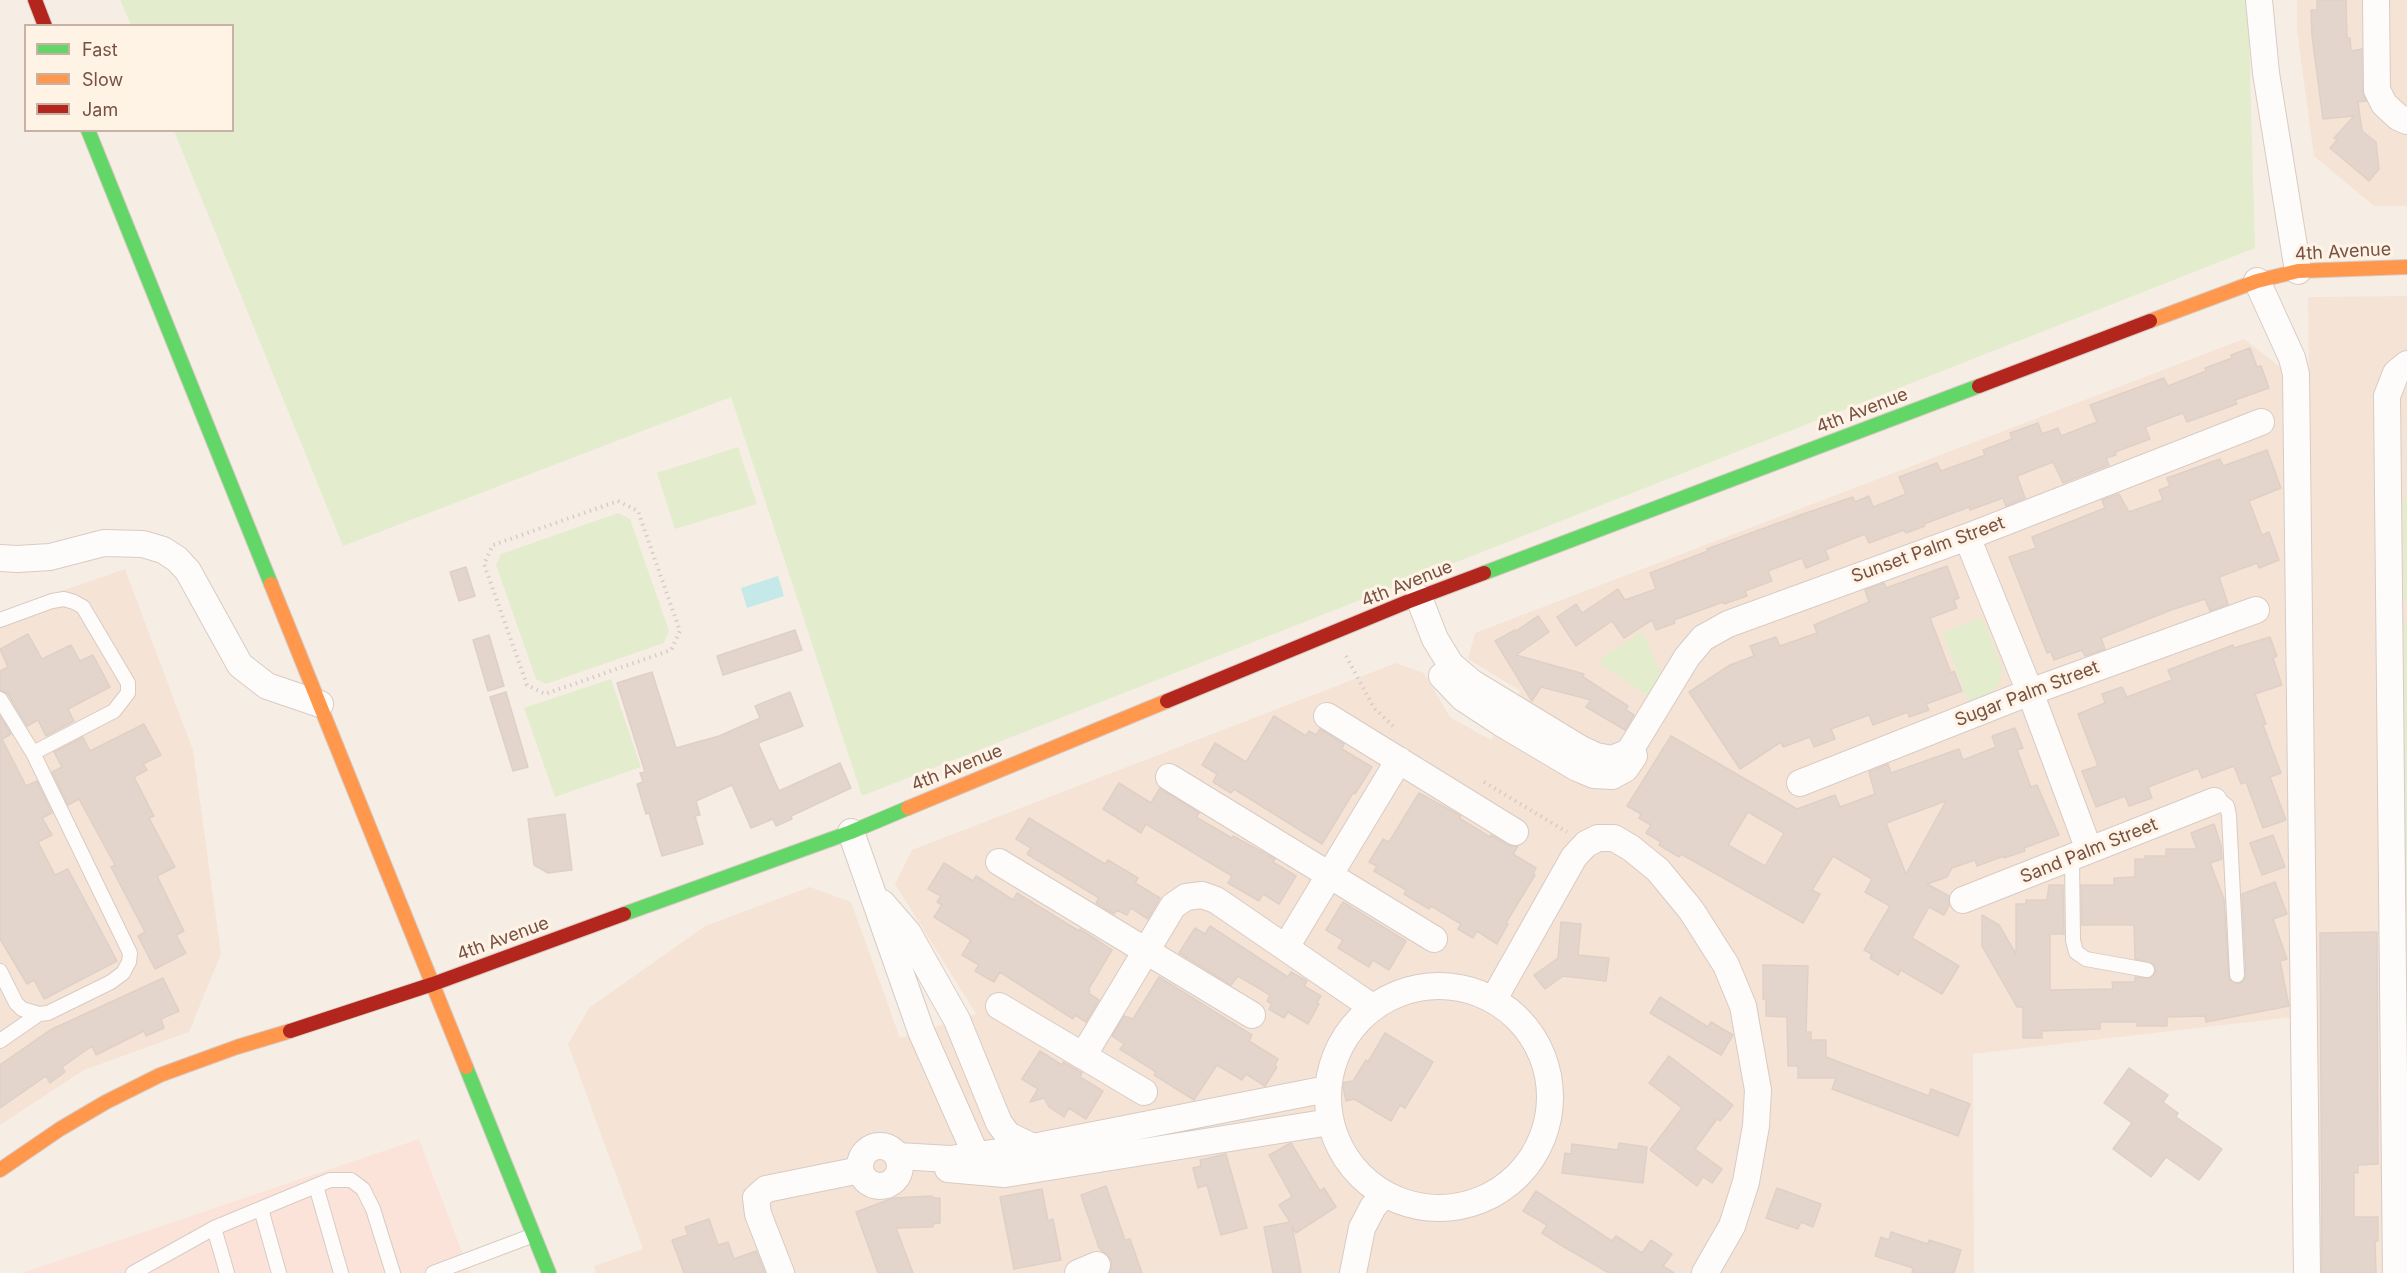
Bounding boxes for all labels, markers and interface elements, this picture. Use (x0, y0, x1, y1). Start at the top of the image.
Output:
legend (24, 24, 234, 132)
text: Fast (82, 39, 118, 60)
text: Slow (82, 69, 123, 90)
text: Jam (82, 99, 118, 120)
street label: 4th Avenue (2294, 239, 2392, 265)
street label: 4th Avenue (1813, 384, 1911, 438)
street label: Sunset Palm Street (1848, 512, 2008, 588)
street label: 4th Avenue (1358, 556, 1456, 612)
street label: Sugar Palm Street (1952, 657, 2102, 731)
street label: 4th Avenue (908, 740, 1006, 796)
street label: Sand Palm Street (2017, 814, 2161, 888)
street label: 4th Avenue (454, 912, 552, 966)

